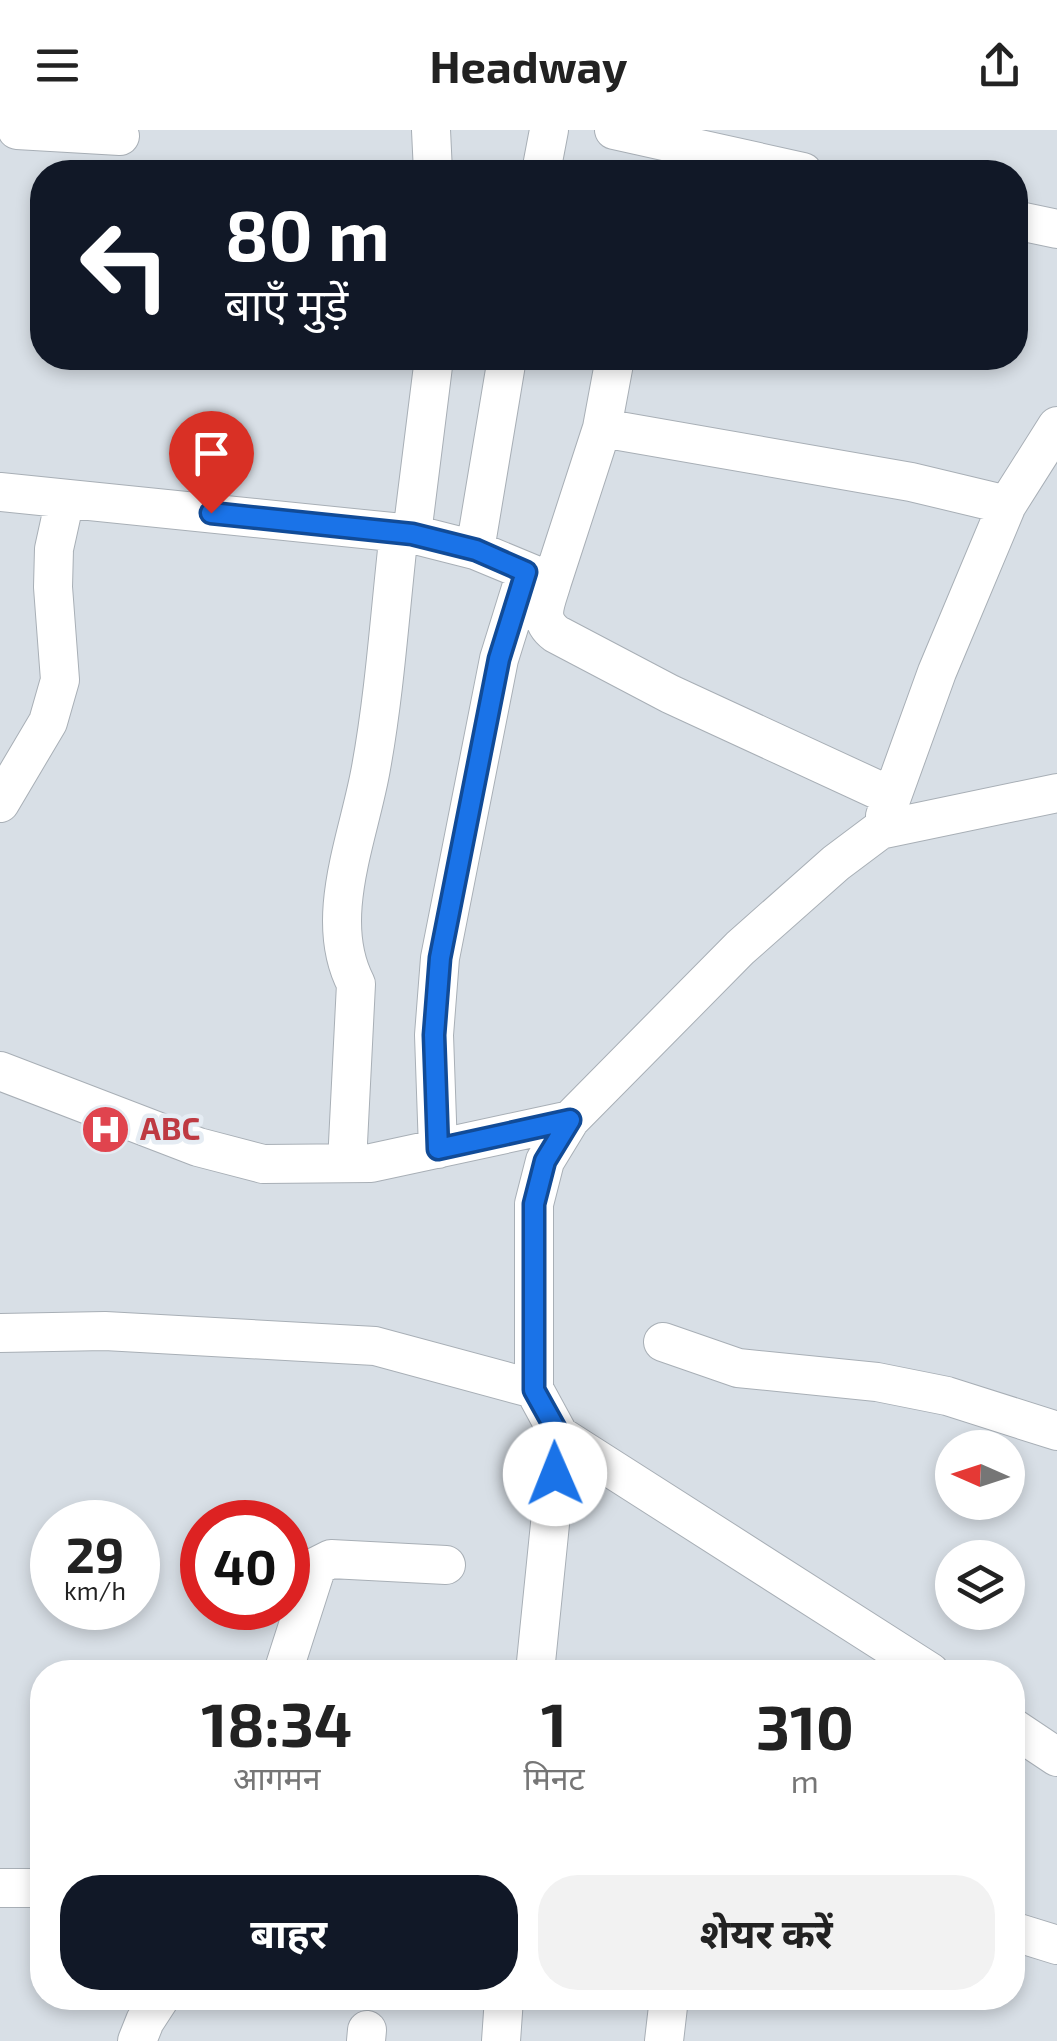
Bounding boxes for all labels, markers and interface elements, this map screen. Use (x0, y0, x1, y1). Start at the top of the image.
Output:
icon: menu (30, 38, 85, 93)
text: Headway (430, 38, 627, 92)
icon: share (972, 38, 1027, 93)
text: 80 m (225, 191, 390, 275)
icon: left (60, 200, 190, 330)
text: बाएँ मुड़ें (225, 276, 348, 330)
pin (169, 411, 254, 514)
icon: arrive (184, 426, 239, 481)
hospital icon: ABC (79, 1103, 131, 1155)
place label: ABC (140, 1108, 200, 1146)
position arrow (503, 1422, 607, 1526)
north arrow (935, 1430, 1025, 1520)
map controls (935, 1430, 1025, 1630)
speed limit sign: 40 (180, 1500, 310, 1630)
text: 29 (66, 1523, 124, 1583)
button: layers (935, 1540, 1025, 1630)
text: km/h (64, 1575, 126, 1605)
text: 18:34 (201, 1687, 352, 1759)
text: 1 (541, 1687, 567, 1759)
text: 310 (756, 1690, 854, 1762)
text: आगमन (233, 1758, 321, 1796)
text: मिनट (523, 1758, 585, 1796)
text: m (791, 1761, 819, 1799)
button: बाहर (60, 1875, 518, 1990)
button: शेयर करें (538, 1875, 995, 1990)

